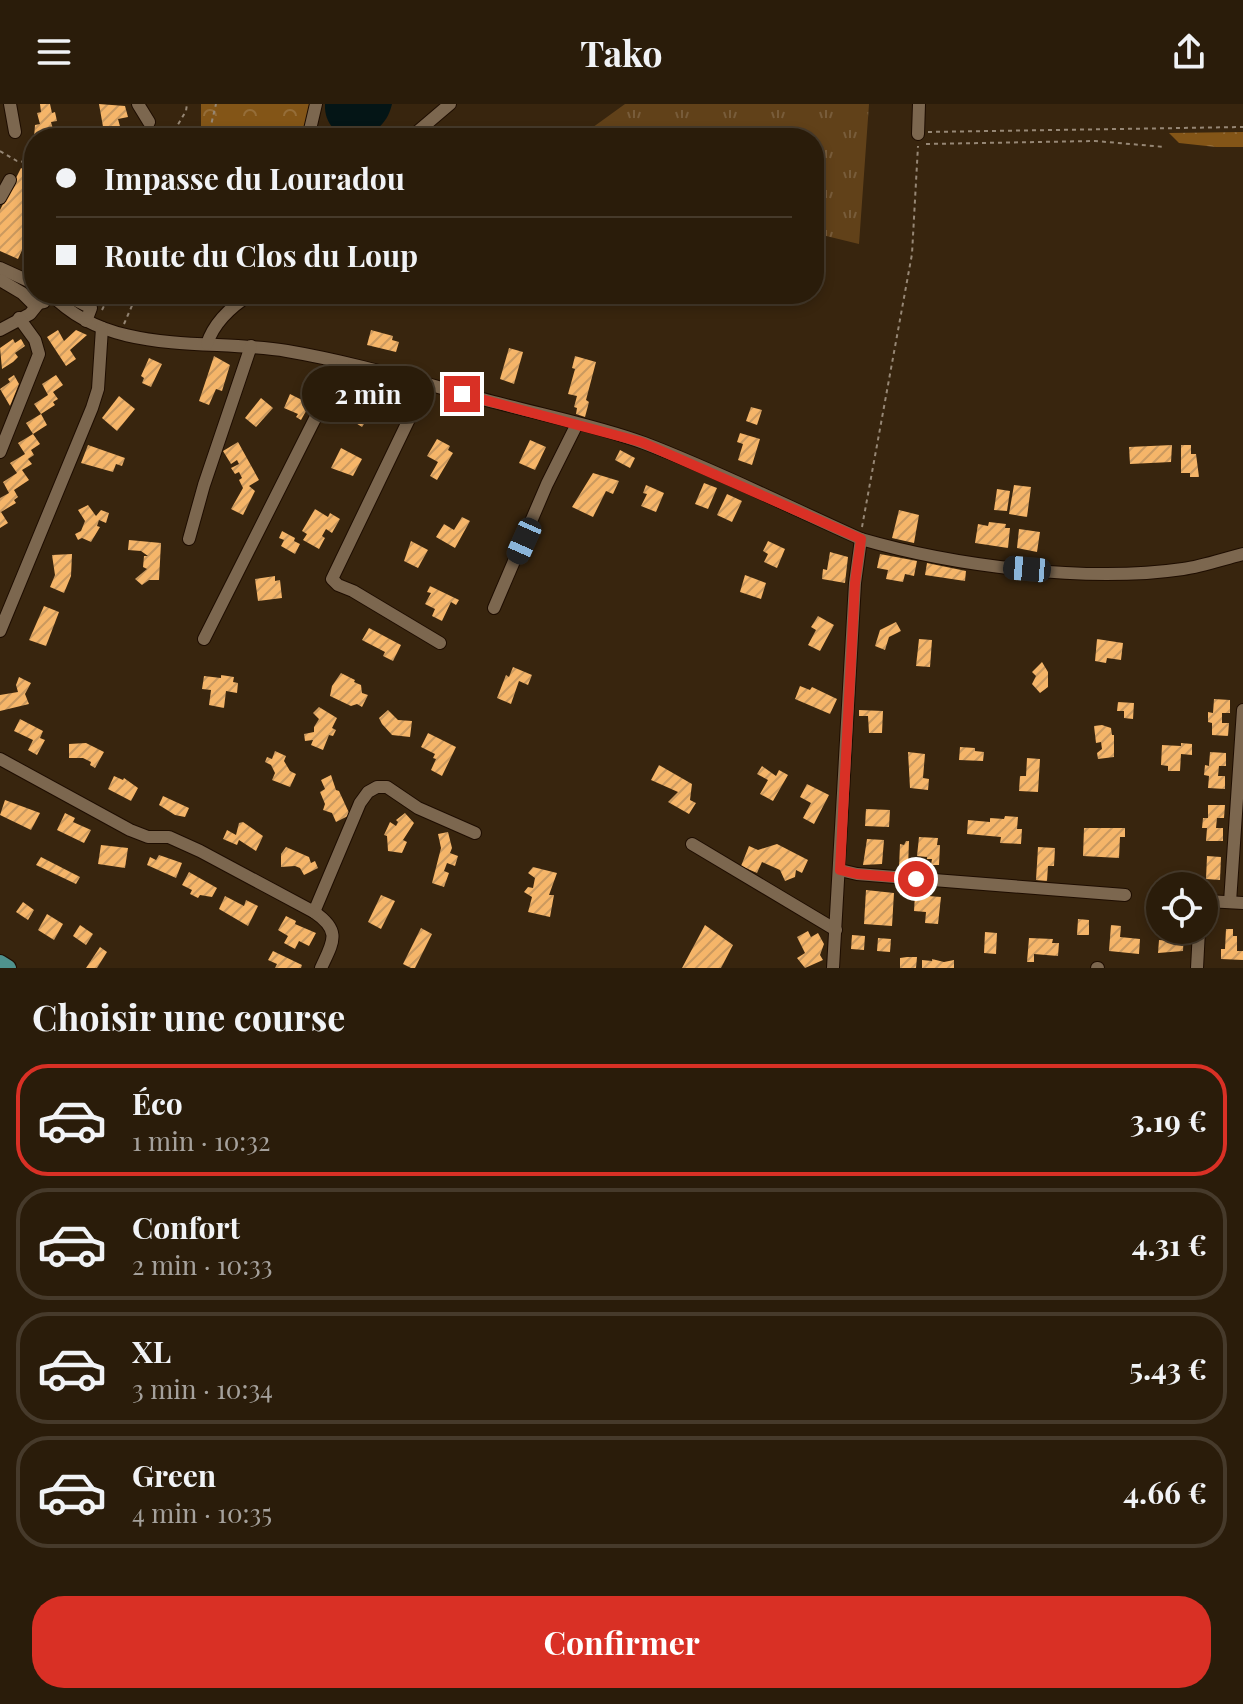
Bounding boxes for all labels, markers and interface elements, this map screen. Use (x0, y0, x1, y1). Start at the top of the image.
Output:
text: Tako (580, 28, 663, 76)
icon: menu (32, 30, 76, 74)
icon: share (1167, 30, 1211, 74)
text: Impasse du Louradou (104, 158, 405, 198)
text: Route du Clos du Loup (104, 235, 418, 275)
callout: 2 min (302, 366, 434, 422)
text: 2 min (334, 376, 402, 411)
route end (444, 376, 480, 412)
car (503, 514, 545, 568)
car (1002, 555, 1052, 583)
route start (898, 861, 934, 897)
map controls (1146, 872, 1218, 944)
button: locate (1146, 872, 1218, 944)
text: Choisir une course (32, 992, 345, 1040)
text: Éco (132, 1083, 183, 1123)
icon: car (36, 1084, 108, 1156)
text: 3.19 € (1130, 1100, 1207, 1140)
text: 1 min · 10:32 (132, 1123, 270, 1158)
text: Confort (132, 1207, 240, 1247)
icon: car (36, 1208, 108, 1280)
text: 4.31 € (1132, 1224, 1207, 1264)
text: 2 min · 10:33 (132, 1247, 273, 1282)
text: XL (132, 1331, 171, 1371)
icon: car (36, 1332, 108, 1404)
text: 5.43 € (1129, 1348, 1207, 1388)
text: 3 min · 10:34 (132, 1371, 273, 1406)
text: Green (132, 1455, 216, 1495)
icon: car (36, 1456, 108, 1528)
text: 4.66 € (1123, 1472, 1207, 1512)
text: 4 min · 10:35 (132, 1495, 272, 1530)
button: Confirmer (32, 1596, 1211, 1688)

